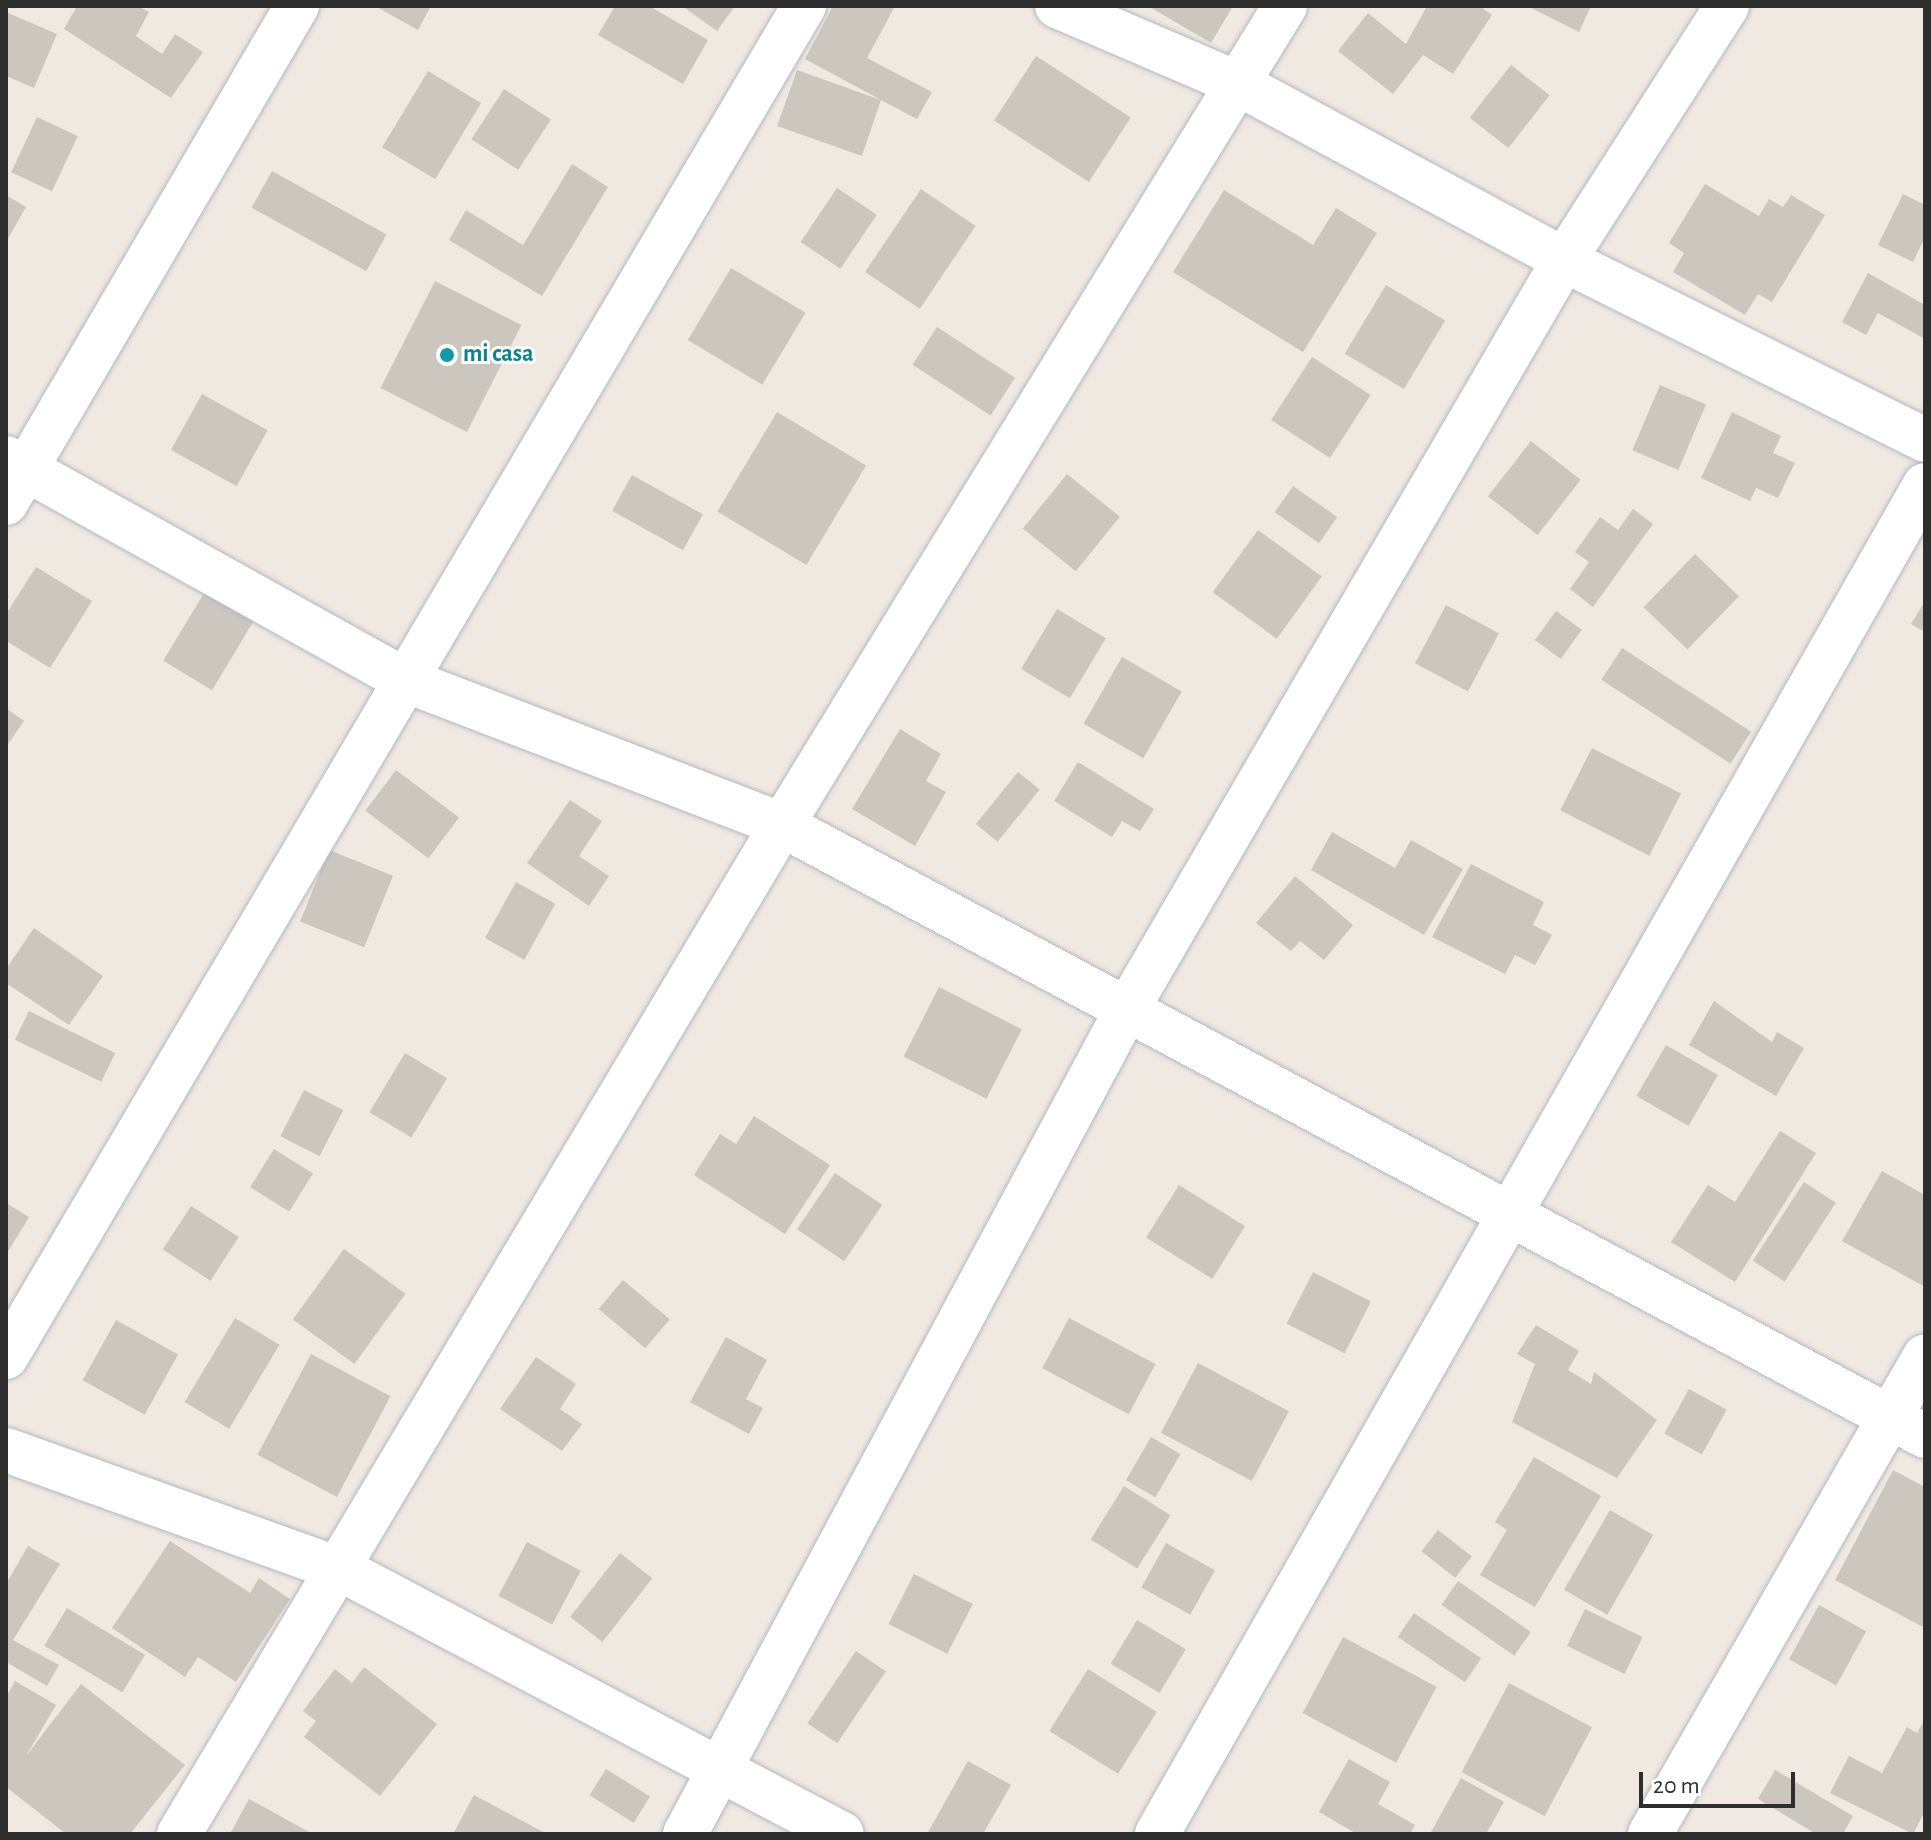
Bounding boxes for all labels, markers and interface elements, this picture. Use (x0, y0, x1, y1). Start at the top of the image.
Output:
place label: mi casa (463, 341, 534, 369)
marker: mi casa (438, 346, 456, 364)
scale bar (1643, 1756, 1799, 1806)
text: 20 m (1653, 1774, 1700, 1798)

